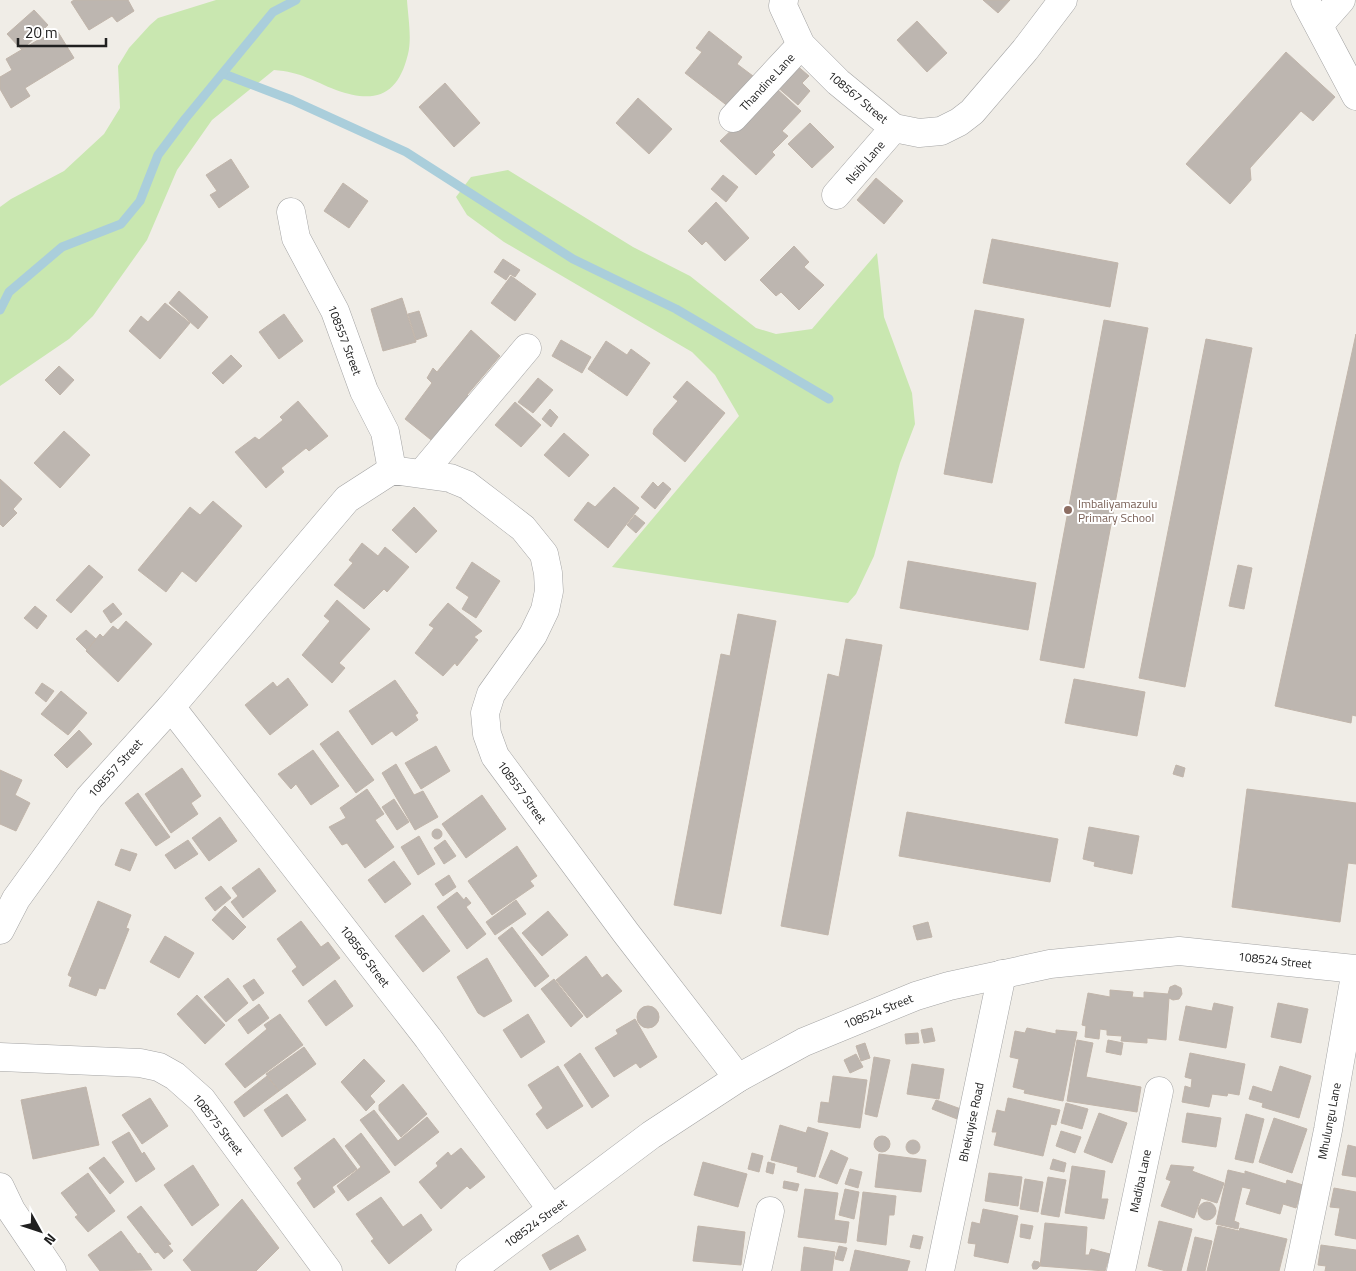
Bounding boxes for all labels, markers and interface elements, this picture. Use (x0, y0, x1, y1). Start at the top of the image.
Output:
scale bar (18, 15, 105, 47)
text: 20 m (25, 21, 58, 44)
street label: Thandine Lane (735, 49, 799, 115)
street label: 108567 Street (824, 66, 893, 129)
street label: Nsibi Lane (841, 136, 889, 188)
street label: 108557 Street (323, 302, 367, 379)
place label: Imbaliyamazulu Primary School (1078, 494, 1157, 527)
marker: Imbaliyamazulu Primary School (1062, 504, 1074, 516)
street label: 108557 Street (83, 734, 147, 802)
street label: 108557 Street (493, 757, 552, 828)
street label: 108566 Street (335, 921, 395, 992)
street label: 108524 Street (1237, 947, 1314, 973)
street label: 108524 Street (840, 988, 917, 1034)
street label: Bhekuyise Road (953, 1081, 989, 1163)
street label: Mhulungu Lane (1312, 1081, 1346, 1161)
street label: 108575 Street (188, 1089, 249, 1160)
street label: Madiba Lane (1124, 1148, 1156, 1214)
street label: 108524 Street (500, 1193, 571, 1252)
north arrow (15, 1206, 65, 1256)
text: N (39, 1229, 62, 1250)

